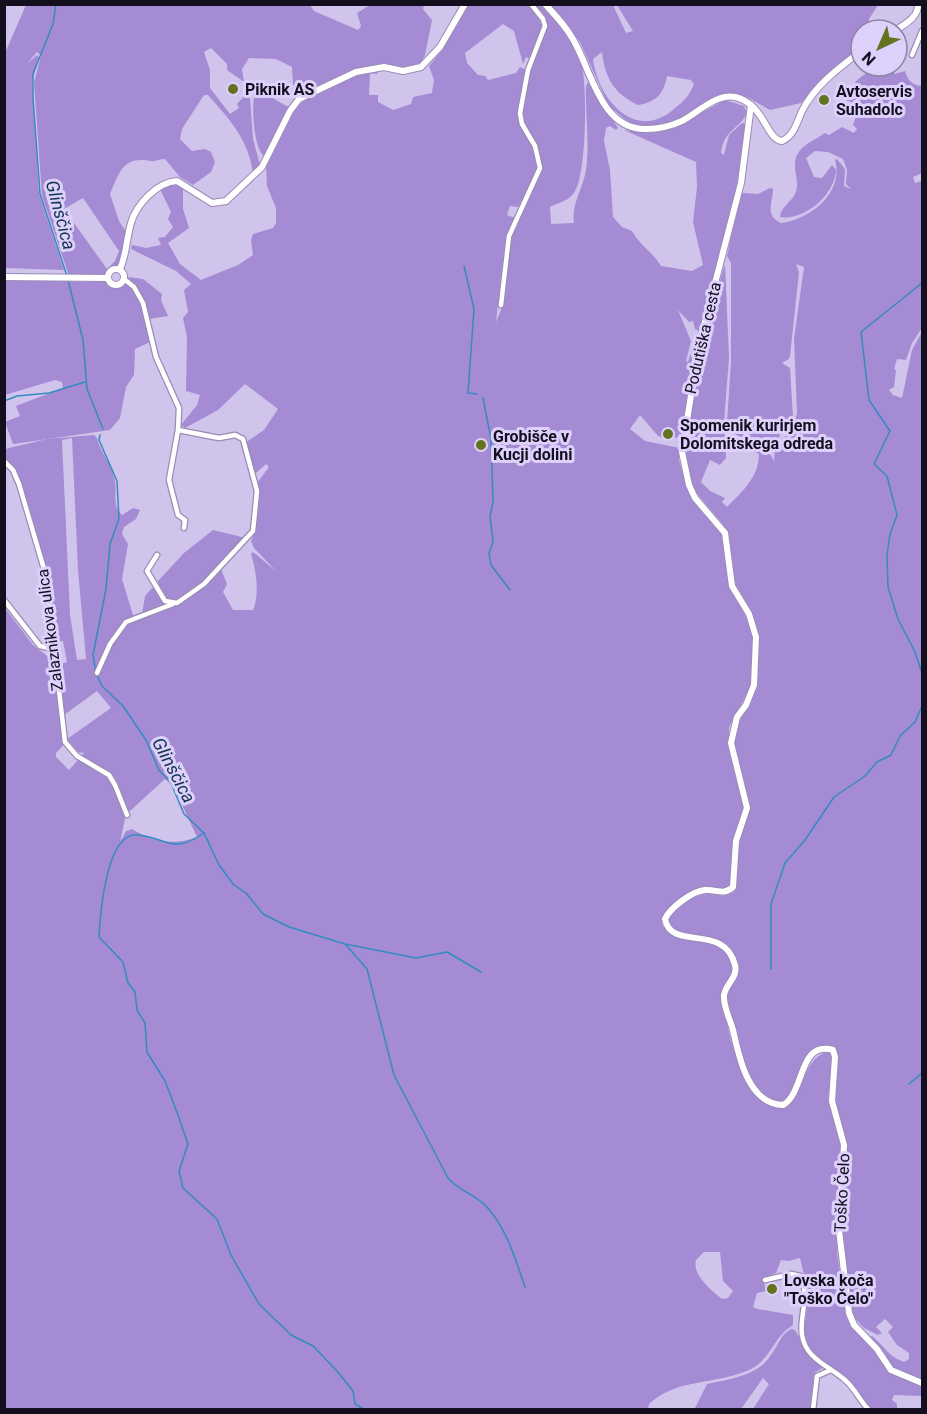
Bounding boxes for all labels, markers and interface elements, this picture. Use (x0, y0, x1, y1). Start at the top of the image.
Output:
north arrow (849, 18, 909, 78)
text: N (858, 48, 880, 69)
place label: Piknik AS (245, 80, 315, 99)
marker: Piknik AS (226, 82, 240, 96)
place label: Avtoservis Suhadolc (836, 82, 912, 119)
marker: Avtoservis Suhadolc (817, 93, 831, 107)
water label: Glinščica (42, 178, 80, 252)
street label: Podutiška cesta (681, 280, 725, 396)
place label: Spomenik kurirjem Dolomitskega odreda (680, 416, 834, 453)
place label: Grobišče v Kucji dolini (493, 427, 572, 464)
marker: Spomenik kurirjem Dolomitskega odreda (661, 427, 675, 441)
marker: Grobišče v Kucji dolini (474, 438, 488, 452)
street label: Zalaznikova ulica (33, 568, 67, 692)
water label: Glinščica (148, 734, 200, 806)
street label: Toško Čelo (829, 1153, 854, 1233)
place label: Lovska koča "Toško Čelo" (784, 1271, 874, 1308)
marker: Lovska koča "Toško Čelo" (765, 1282, 779, 1296)

